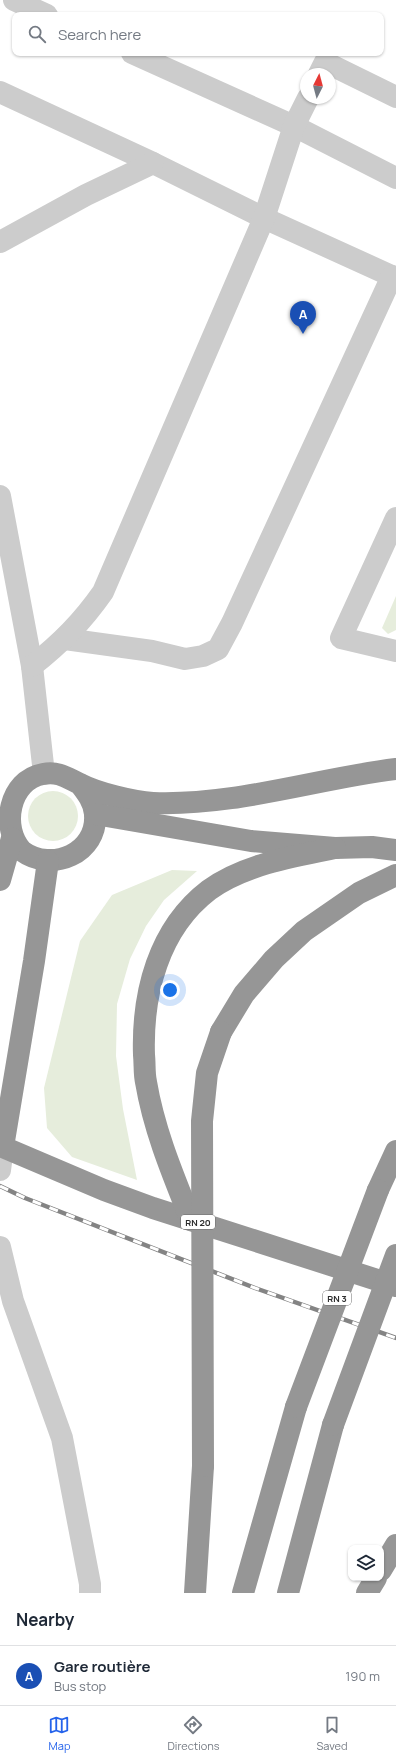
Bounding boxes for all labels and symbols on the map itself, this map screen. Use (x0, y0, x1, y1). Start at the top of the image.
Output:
north arrow (300, 68, 336, 104)
pin: A (290, 301, 316, 334)
your location (160, 980, 180, 1000)
road number: RN 20 (181, 1215, 215, 1229)
road number: RN 3 (323, 1291, 351, 1305)

